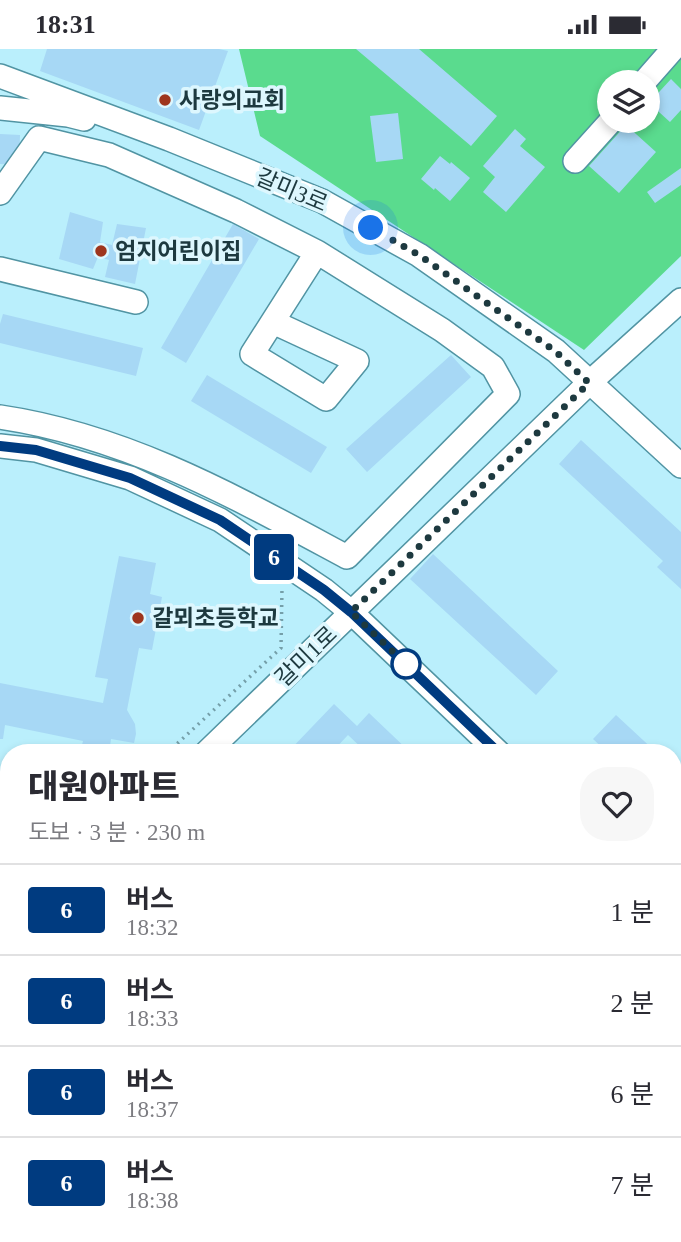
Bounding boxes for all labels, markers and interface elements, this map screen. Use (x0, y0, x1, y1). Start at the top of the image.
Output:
text: 18:31 (35, 10, 96, 39)
map controls (597, 70, 660, 133)
button: layers (597, 70, 660, 133)
place label: 사랑의교회 (179, 88, 285, 113)
marker: 사랑의교회 (157, 92, 173, 108)
street label: 갈미3로 (252, 164, 331, 217)
your location (353, 210, 388, 245)
place label: 엄지어린이집 (115, 239, 242, 264)
marker: 엄지어린이집 (93, 243, 109, 259)
line badge: 6 (251, 534, 297, 580)
text: 6 (268, 544, 280, 570)
place label: 갈뫼초등학교 (152, 606, 279, 631)
marker: 갈뫼초등학교 (130, 610, 146, 626)
street label: 갈미1로 (271, 621, 342, 691)
unlabelled marker (391, 649, 421, 679)
button: heart (580, 767, 654, 841)
text: 대원아파트 (28, 769, 180, 805)
text: 도보 · 3 분 · 230 m (28, 820, 205, 845)
text: 버스 (126, 885, 174, 914)
text: 6 (61, 897, 73, 923)
text: 1 분 (611, 898, 654, 927)
text: 18:32 (126, 915, 178, 940)
text: 버스 (126, 976, 174, 1005)
text: 6 (61, 988, 73, 1014)
text: 2 분 (611, 989, 654, 1018)
text: 18:33 (126, 1006, 178, 1031)
text: 버스 (126, 1067, 174, 1096)
text: 6 (61, 1079, 73, 1105)
text: 6 분 (611, 1080, 654, 1109)
text: 18:37 (126, 1097, 178, 1122)
text: 버스 (126, 1158, 174, 1187)
text: 6 (61, 1170, 73, 1196)
text: 7 분 (611, 1171, 654, 1200)
text: 18:38 (126, 1188, 178, 1213)

